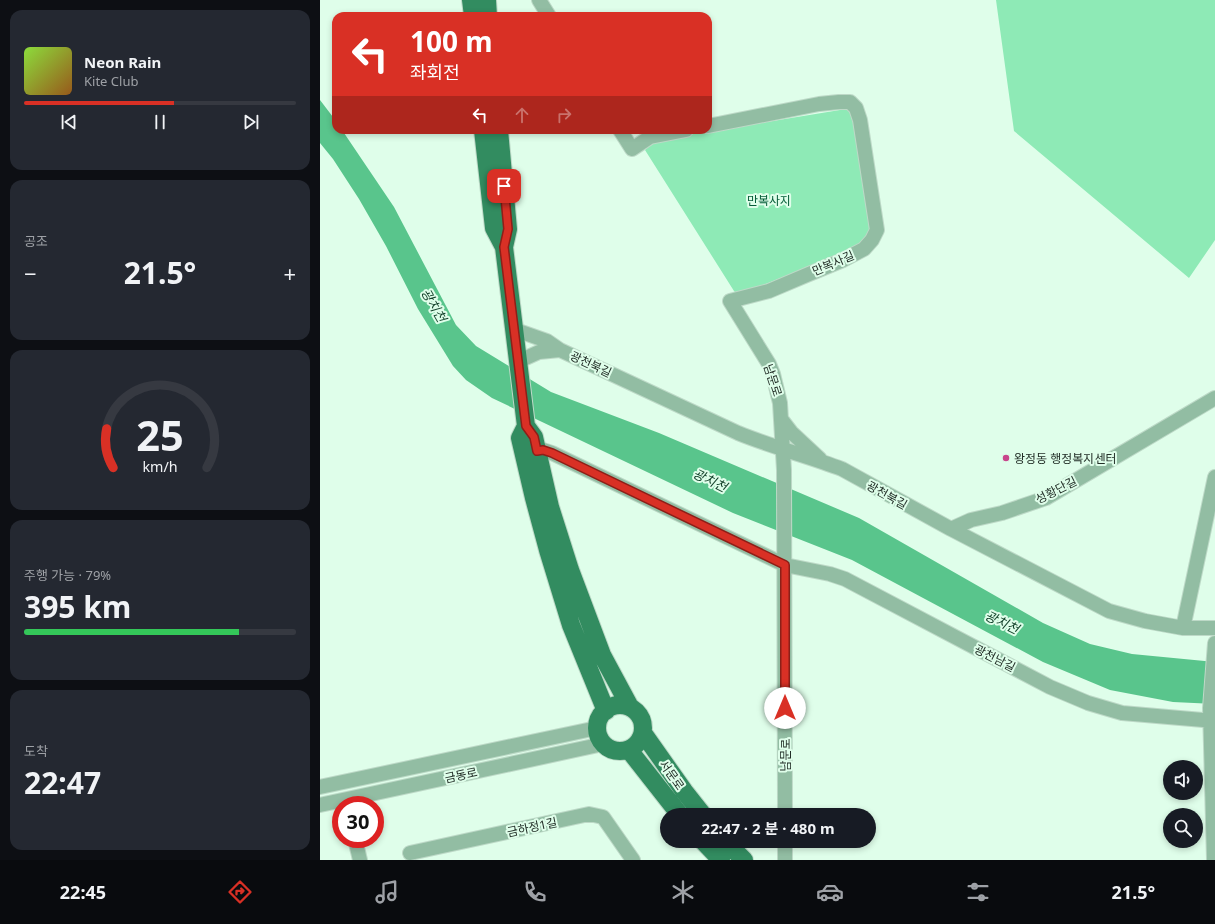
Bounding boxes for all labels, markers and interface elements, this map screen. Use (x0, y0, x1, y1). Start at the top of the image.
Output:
text: 100 m (410, 22, 493, 60)
icon: left (344, 28, 396, 80)
text: Neon Rain (84, 52, 161, 72)
text: 좌회전 (410, 60, 460, 84)
text: Kite Club (84, 72, 138, 90)
icon: left (469, 104, 491, 126)
icon: ahead (511, 104, 533, 126)
icon: right (553, 104, 575, 126)
icon: previous (58, 111, 80, 133)
icon: pause (149, 111, 171, 133)
icon: next (240, 111, 262, 133)
pin (487, 169, 521, 203)
icon: arrive (493, 175, 515, 197)
park label: 만복사지 (747, 192, 791, 209)
text: 공조 (24, 232, 48, 250)
street label: 만복사길 (809, 247, 857, 279)
text: 21.5° (124, 252, 196, 293)
text: − (24, 258, 37, 288)
text: + (283, 258, 296, 288)
water label: 광치천 (417, 285, 451, 326)
street label: 광천북길 (567, 347, 615, 381)
street label: 남문로 (760, 362, 786, 398)
text: 25 (136, 407, 184, 463)
place label: 왕정동 행정복지센터 (1014, 450, 1116, 467)
marker: 왕정동 행정복지센터 (1001, 453, 1011, 463)
text: km/h (142, 457, 178, 476)
water label: 광치천 (690, 464, 731, 496)
street label: 성황단길 (1032, 472, 1080, 508)
street label: 광천북길 (864, 477, 910, 513)
text: 주행 가능 · 79% (24, 566, 111, 584)
text: 395 km (24, 586, 131, 627)
water label: 광치천 (982, 606, 1023, 638)
street label: 광천남길 (971, 640, 1019, 676)
position arrow (764, 687, 806, 729)
street label: 남문로 (777, 738, 794, 772)
text: 도착 (24, 742, 48, 760)
street label: 서문로 (656, 757, 688, 793)
map controls (1163, 760, 1203, 848)
button: sound (1163, 760, 1203, 800)
text: 22:47 (24, 762, 101, 803)
street label: 금동로 (443, 763, 479, 787)
speed limit sign: 30 (332, 796, 384, 848)
button: search (1163, 808, 1203, 848)
street label: 금하정1길 (505, 813, 559, 841)
text: 22:47 · 2 분 · 480 m (701, 818, 835, 838)
icon: directions (226, 878, 254, 906)
icon: music (373, 878, 401, 906)
icon: phone (521, 878, 549, 906)
icon: climate (669, 878, 697, 906)
icon: car (816, 878, 844, 906)
icon: filters (964, 878, 992, 906)
text: 22:45 (60, 880, 106, 904)
text: 21.5° (1112, 880, 1155, 904)

